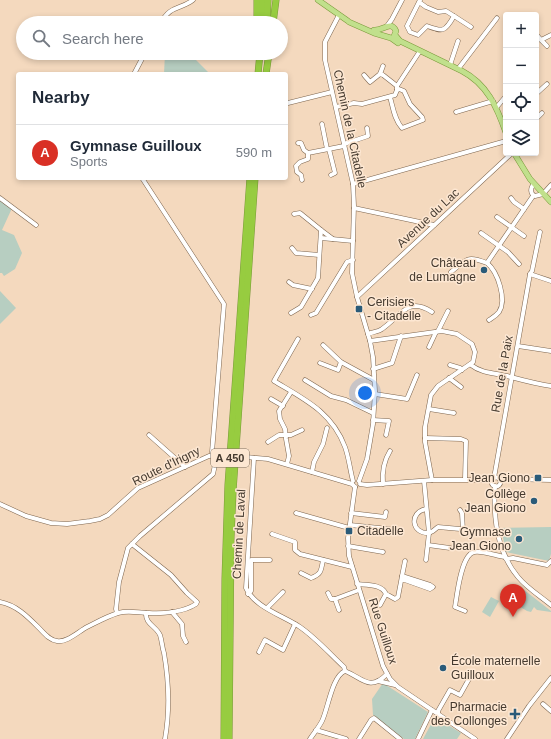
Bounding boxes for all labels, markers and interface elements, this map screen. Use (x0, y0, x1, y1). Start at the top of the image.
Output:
map controls (503, 12, 539, 156)
button: + (503, 12, 539, 48)
search box (16, 16, 288, 60)
icon: search (30, 27, 52, 49)
text: Search here (62, 30, 144, 47)
button: − (503, 48, 539, 84)
street label: Chemin de la Citadelle (331, 68, 369, 190)
button: locate (503, 84, 539, 120)
text: Nearby (32, 88, 90, 107)
button: layers (503, 120, 539, 156)
text: Gymnase Guilloux (70, 137, 202, 154)
text: A (40, 145, 50, 160)
text: 590 m (236, 145, 272, 160)
text: Sports (70, 154, 108, 169)
street label: Avenue du Lac (394, 186, 462, 250)
place label: Château de Lumagne (409, 256, 476, 284)
marker: Château de Lumagne (479, 265, 489, 275)
place label: Cerisiers - Citadelle (367, 295, 421, 323)
marker: Cerisiers - Citadelle (354, 304, 364, 314)
street label: Rue de la Paix (488, 334, 516, 414)
your location (355, 383, 375, 403)
street label: Route d'Irigny (130, 444, 202, 488)
road number: A 450 (211, 449, 249, 467)
place label: Jean Giono (469, 471, 530, 485)
marker: Jean Giono (533, 473, 543, 483)
place label: Collège Jean Giono (465, 487, 526, 515)
street label: Chemin de Laval (230, 489, 248, 579)
marker: Collège Jean Giono (529, 496, 539, 506)
place label: Citadelle (357, 524, 404, 538)
place label: Gymnase Jean Giono (450, 525, 511, 553)
marker: Citadelle (344, 526, 354, 536)
marker: Gymnase Jean Giono (514, 534, 524, 544)
pin: A (500, 584, 526, 617)
street label: Rue Guilloux (366, 596, 400, 666)
place label: École maternelle Guilloux (451, 653, 541, 682)
marker: École maternelle Guilloux (438, 663, 448, 673)
place label: Pharmacie des Collonges (431, 700, 507, 728)
marker: Pharmacie des Collonges (510, 709, 520, 719)

